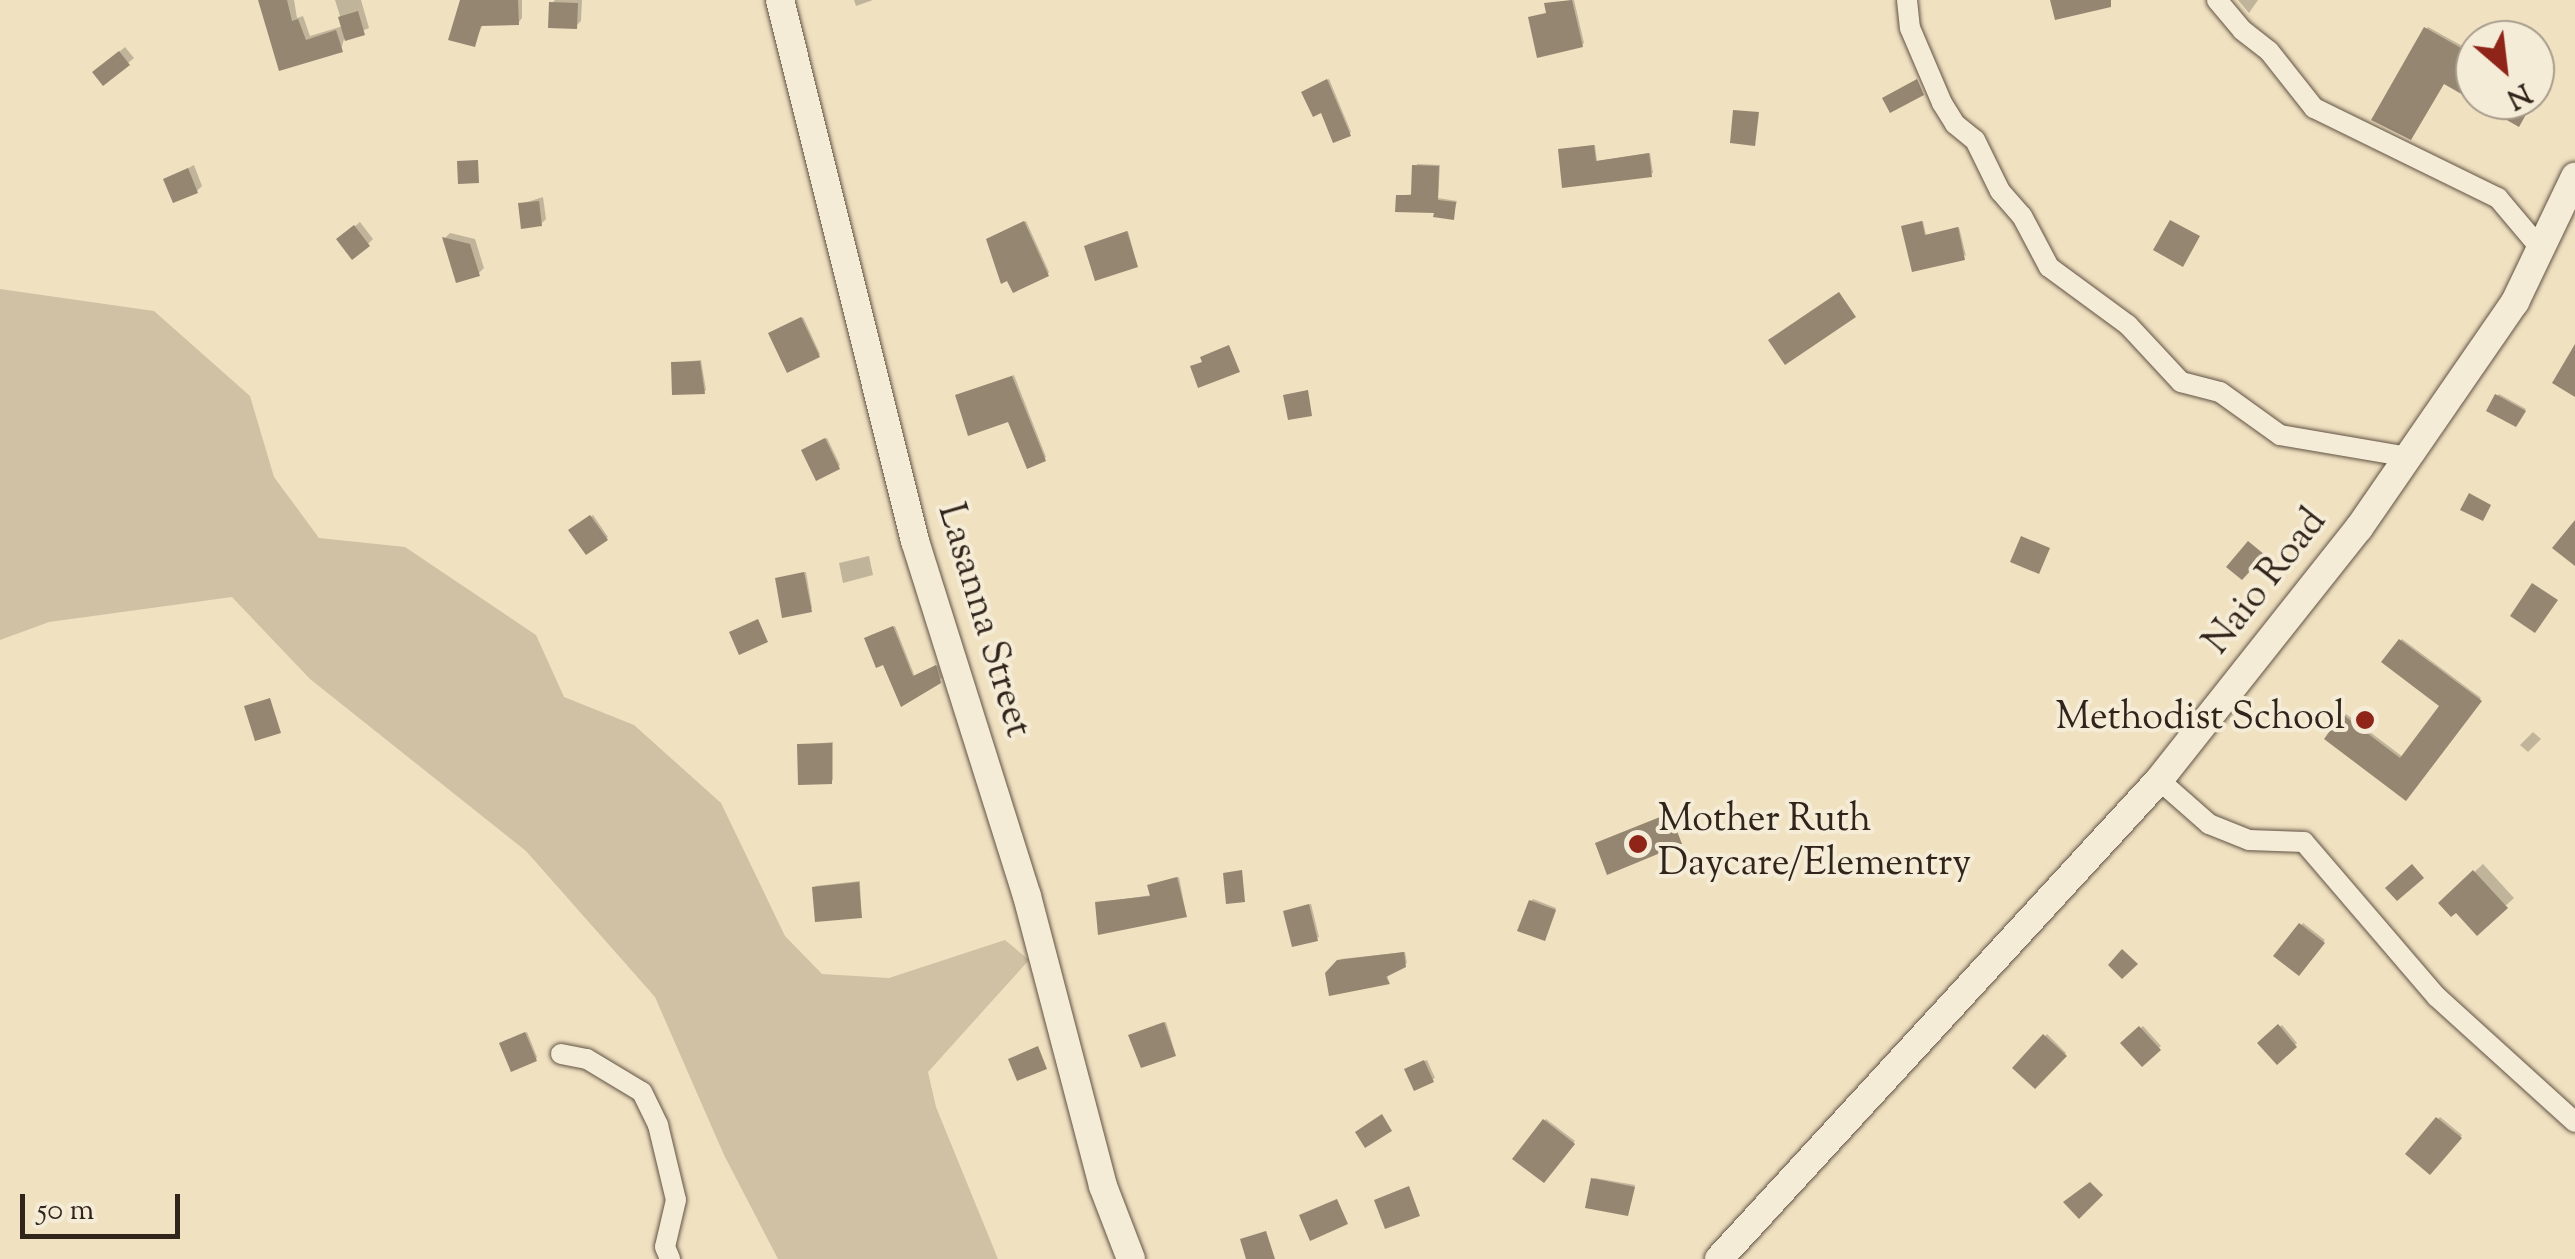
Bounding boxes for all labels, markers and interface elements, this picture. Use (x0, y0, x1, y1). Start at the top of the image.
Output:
north arrow (2455, 20, 2555, 120)
text: N (2499, 72, 2537, 118)
street label: Lasanna Street (925, 499, 1039, 743)
street label: Naio Road (2196, 501, 2338, 665)
place label: Methodist School (2056, 697, 2345, 743)
marker: Methodist School (2354, 709, 2376, 731)
place label: Mother Ruth Daycare/Elementry (1658, 799, 1971, 888)
marker: Mother Ruth Daycare/Elementry (1627, 833, 1649, 855)
scale bar (25, 1174, 185, 1236)
text: 50 m (37, 1190, 94, 1233)

